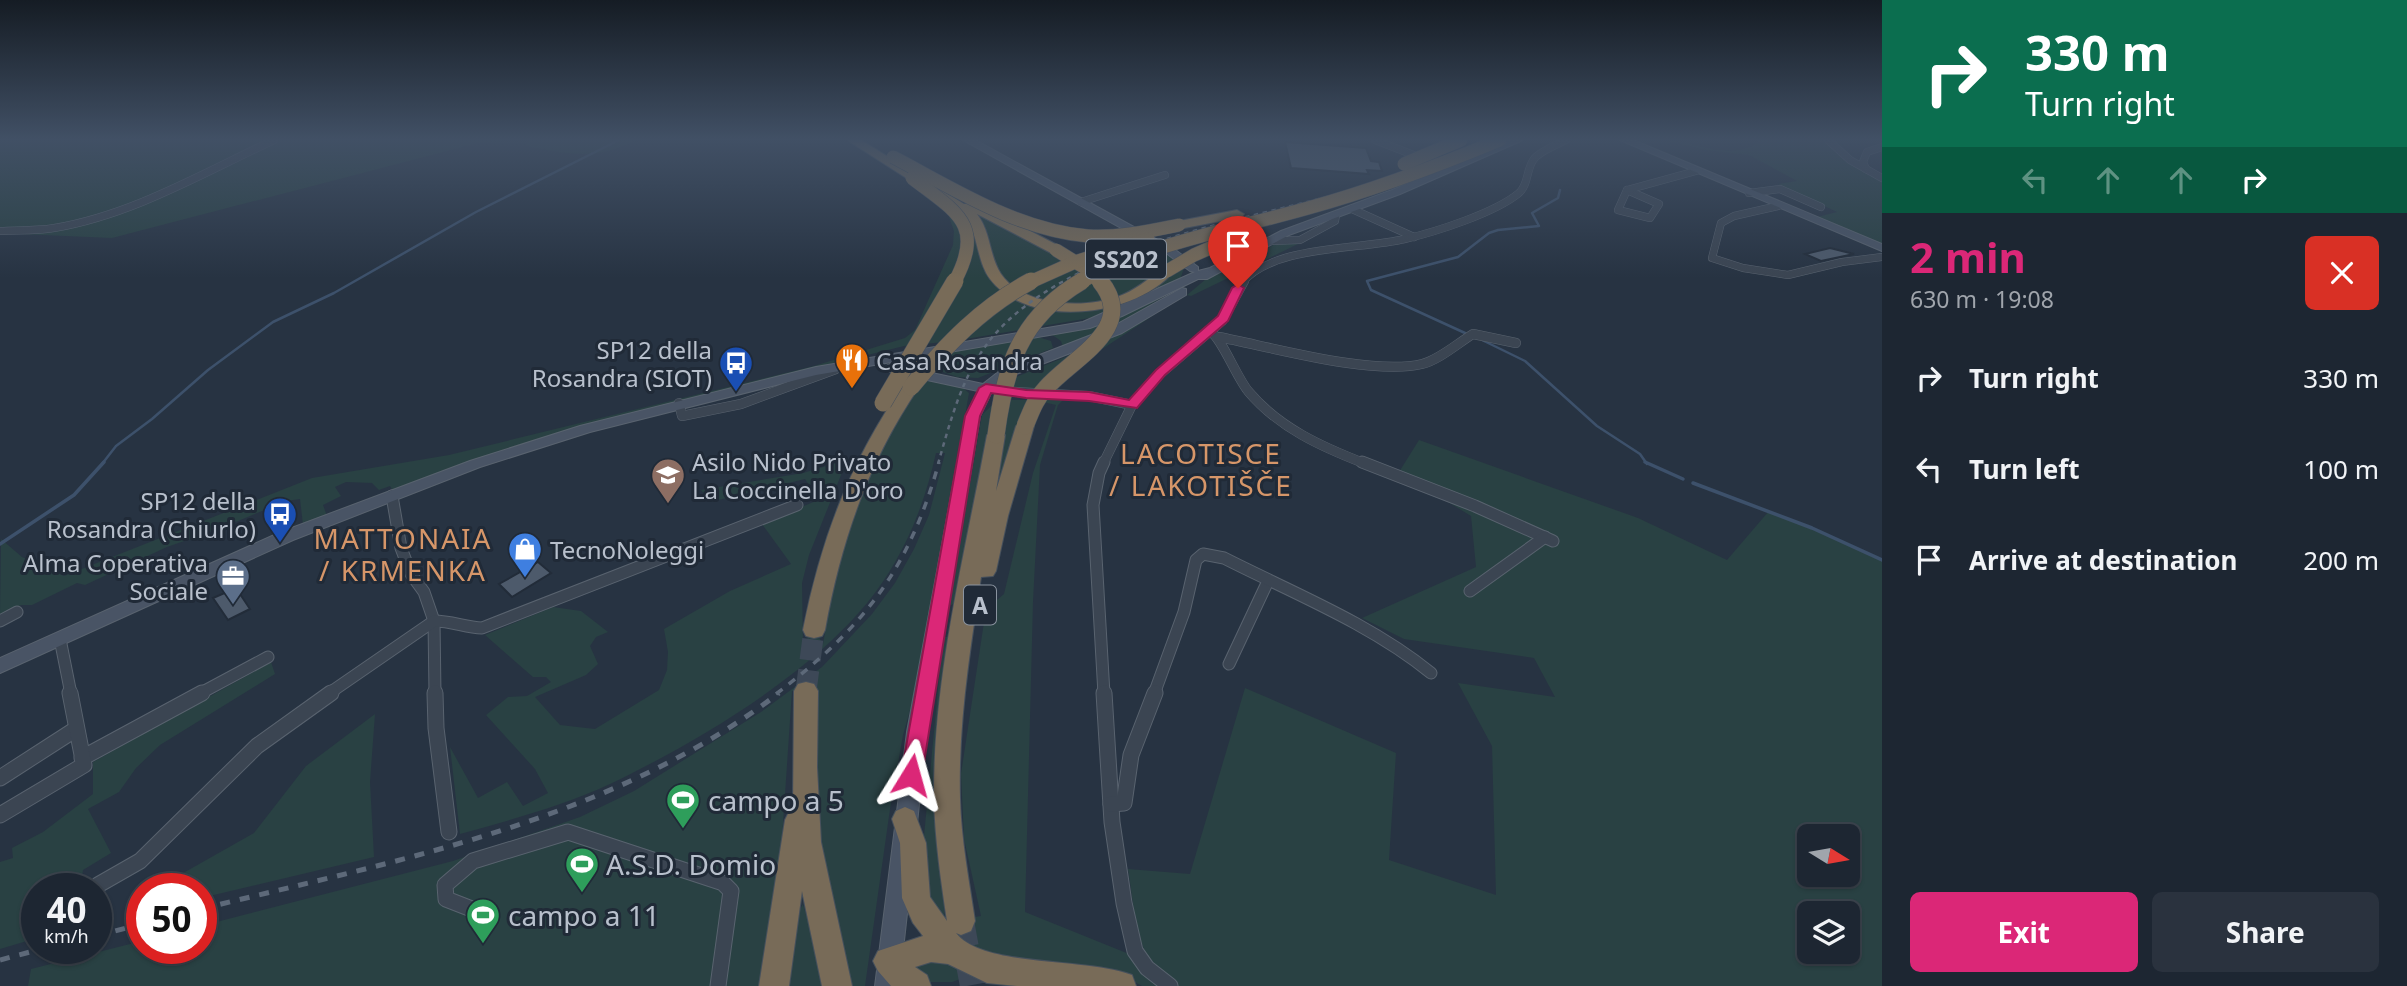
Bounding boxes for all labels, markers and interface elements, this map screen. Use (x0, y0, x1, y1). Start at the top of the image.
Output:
text: 330 m (2025, 19, 2170, 85)
icon: right (1910, 28, 2001, 119)
text: Turn right (2025, 82, 2175, 125)
icon: left (2016, 161, 2054, 199)
icon: ahead (2089, 161, 2127, 199)
icon: ahead (2162, 161, 2200, 199)
icon: right (2235, 161, 2273, 199)
pin (1208, 216, 1268, 288)
icon: arrive (1219, 227, 1257, 265)
text: 2 min (1910, 228, 2026, 285)
button: close (2305, 236, 2379, 310)
road number: SS202 (1086, 240, 1166, 278)
text: 630 m · 19:08 (1910, 283, 2054, 315)
place label: SP12 della Rosandra (SIOT) (532, 333, 712, 394)
restaurant icon: Casa Rosandra (833, 341, 871, 390)
bus stop icon: SP12 della Rosandra (SIOT) (717, 344, 755, 393)
place label: Casa Rosandra (876, 344, 1043, 377)
icon: right (1910, 359, 1948, 397)
text: Turn right (1969, 360, 2099, 396)
text: 330 m (2303, 360, 2379, 396)
district label: LACOTISCE / LAKOTIŠČE (1109, 434, 1293, 504)
place label: Asilo Nido Privato La Coccinella D'oro (692, 445, 904, 506)
icon: left (1910, 450, 1948, 488)
text: Turn left (1969, 451, 2080, 487)
text: 100 m (2303, 451, 2379, 487)
school or university icon: Asilo Nido Privato La Coccinella D'oro (649, 456, 687, 505)
place label: SP12 della Rosandra (Chiurlo) (47, 484, 256, 545)
bus stop icon: SP12 della Rosandra (Chiurlo) (261, 495, 299, 544)
district label: MATTONAIA / KRMENKA (314, 519, 492, 589)
shop icon: TecnoNoleggi (506, 530, 544, 579)
place label: TecnoNoleggi (550, 533, 704, 566)
icon: arrive (1910, 541, 1948, 579)
text: Arrive at destination (1969, 542, 2238, 578)
text: 200 m (2303, 542, 2379, 578)
place label: Alma Coperativa Sociale (23, 546, 208, 607)
office icon: Alma Coperativa Sociale (214, 557, 252, 606)
road number: A (964, 586, 996, 624)
position arrow (874, 738, 948, 812)
sports icon: campo a 5 (664, 781, 702, 830)
place label: campo a 5 (708, 781, 844, 819)
north arrow (1797, 824, 1860, 887)
map controls (1797, 824, 1860, 964)
sports icon: A.S.D. Domio (563, 845, 601, 894)
place label: A.S.D. Domio (606, 845, 776, 883)
speed limit sign: 50 (126, 873, 217, 964)
text: 40 (46, 886, 87, 933)
button: Exit (1910, 892, 2138, 972)
button: Share (2152, 892, 2379, 972)
sports icon: campo a 11 (464, 896, 502, 945)
place label: campo a 11 (508, 896, 660, 934)
button: layers (1797, 901, 1860, 964)
text: km/h (44, 924, 89, 948)

